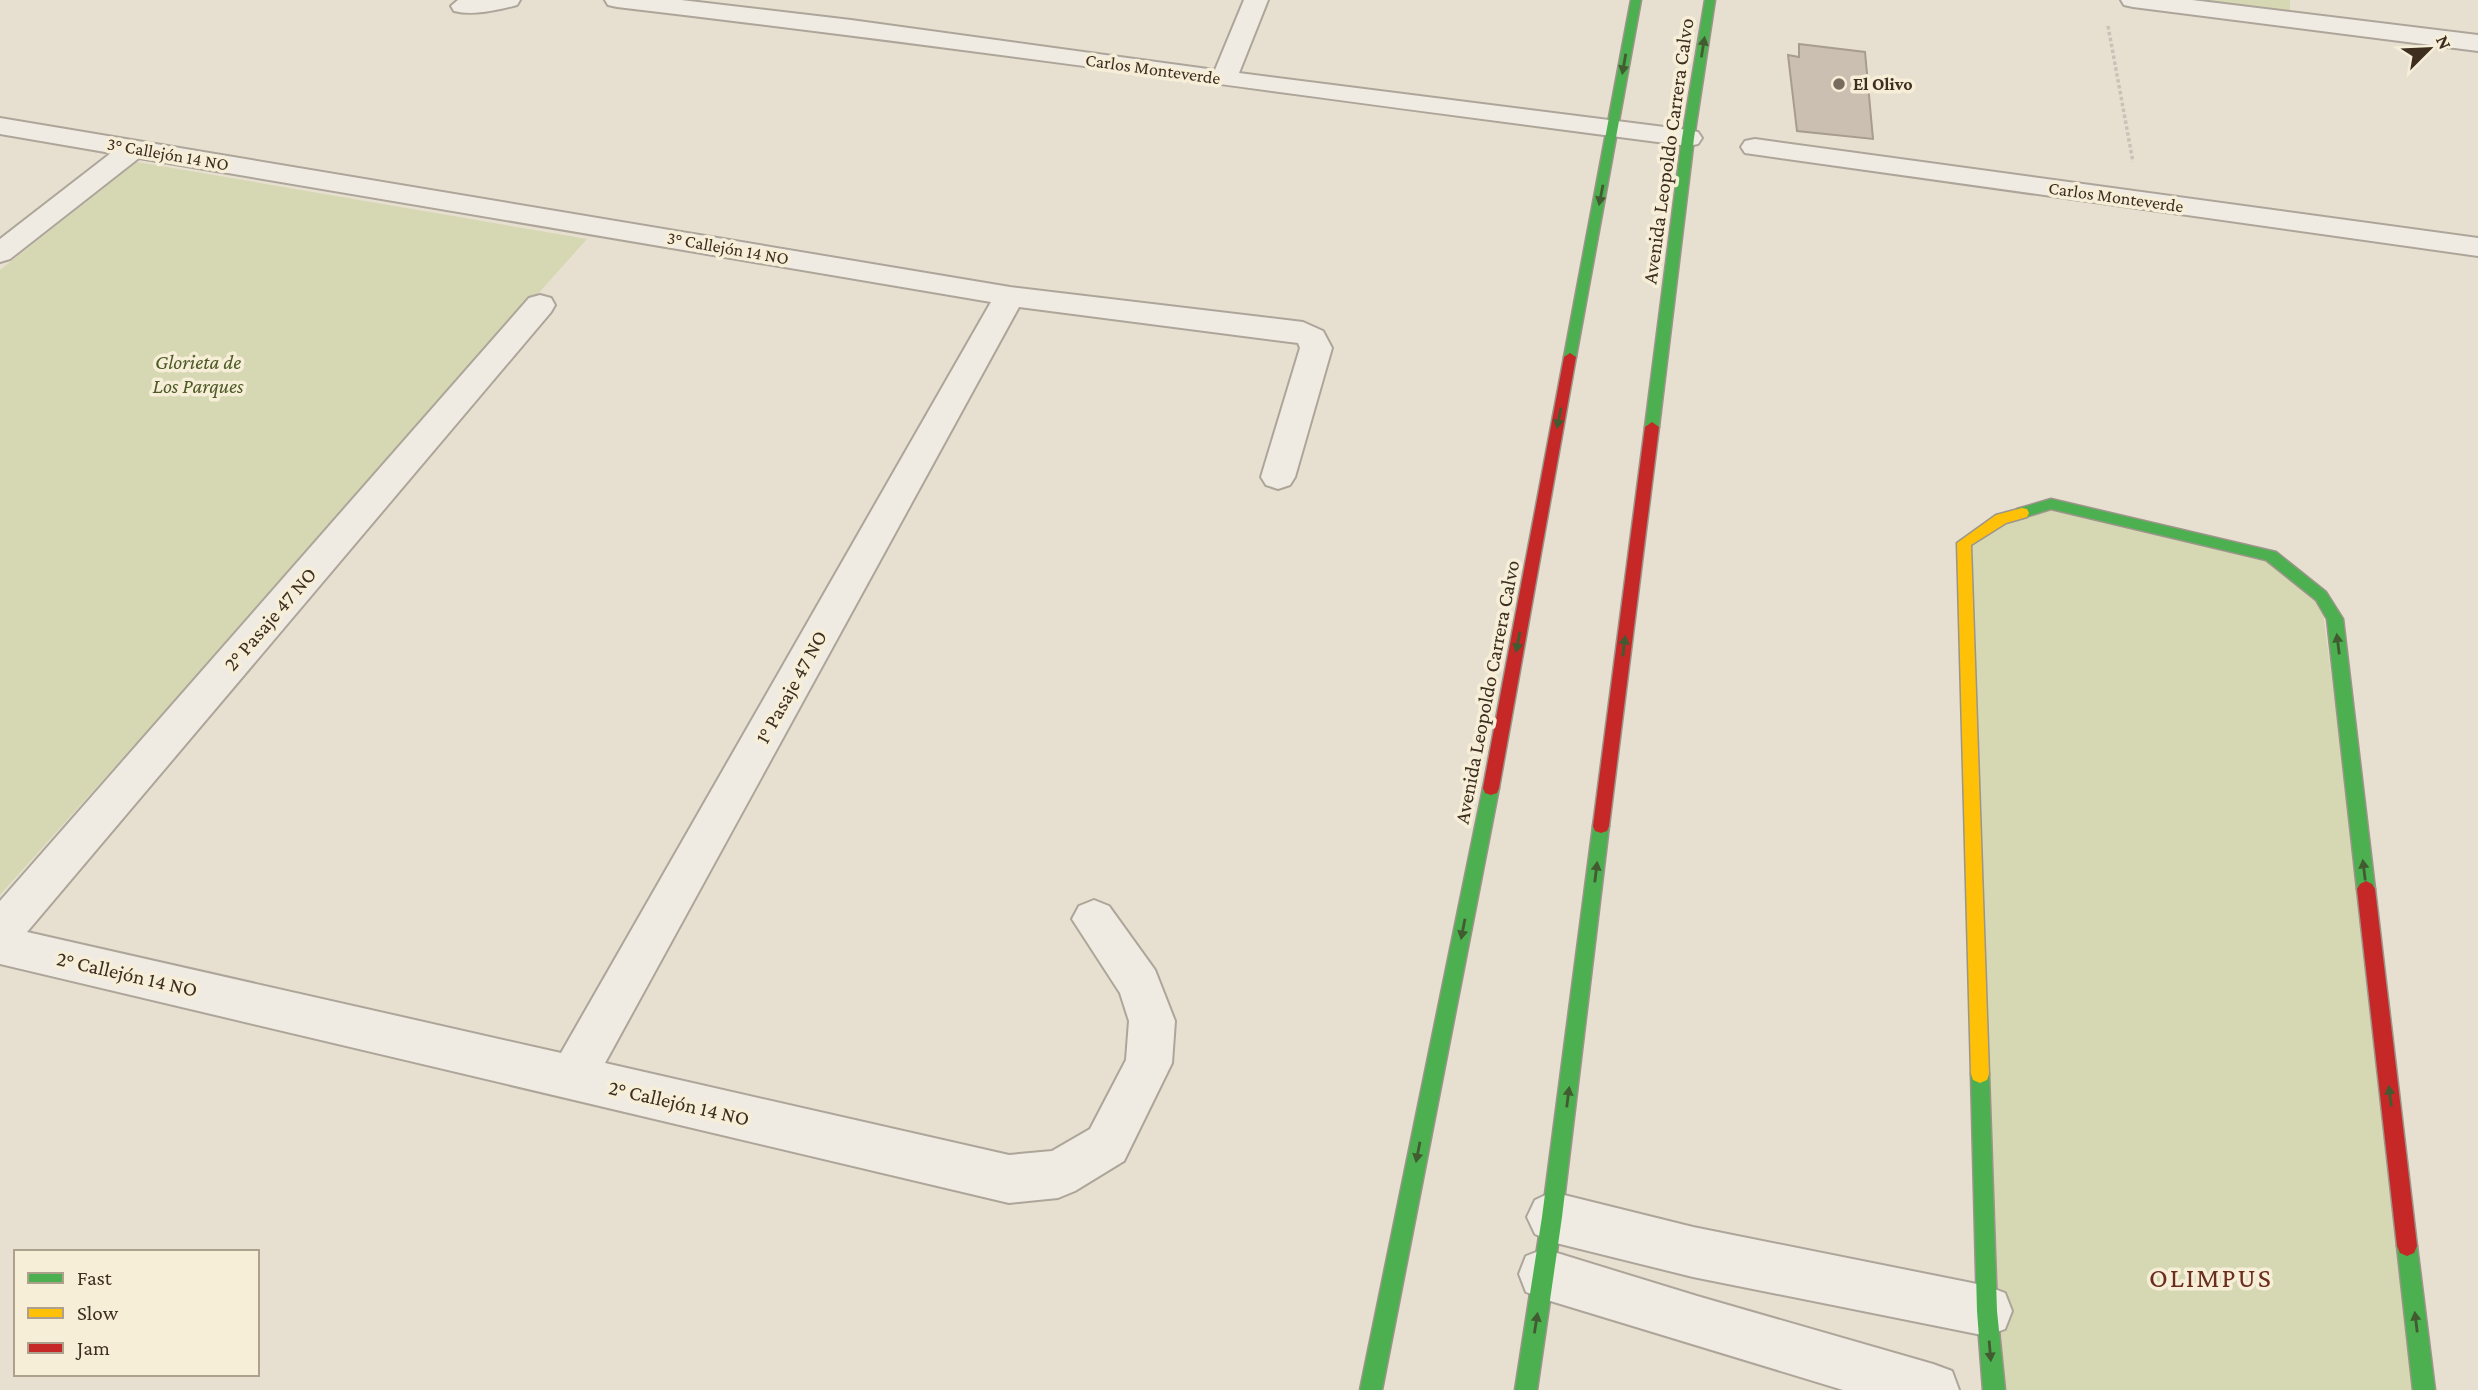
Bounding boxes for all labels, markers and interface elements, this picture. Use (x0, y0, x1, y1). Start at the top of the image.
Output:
north arrow (2394, 14, 2464, 84)
street label: Avenida Leopoldo Carrera Calvo (1637, 17, 1699, 285)
text: N (2432, 32, 2456, 53)
one-way arrow (1698, 35, 1709, 57)
street label: Carlos Monteverde (1084, 50, 1222, 88)
one-way arrow (1619, 53, 1630, 75)
place label: El Olivo (1853, 74, 1913, 94)
marker: El Olivo (1831, 76, 1847, 92)
street label: 3° Callejón 14 NO (105, 133, 230, 176)
street label: Carlos Monteverde (2047, 178, 2185, 216)
one-way arrow (1595, 184, 1606, 206)
street label: 3° Callejón 14 NO (665, 227, 790, 270)
park label: Glorieta de Los Parques (152, 350, 244, 398)
one-way arrow (1553, 407, 1564, 429)
street label: Avenida Leopoldo Carrera Calvo (1450, 558, 1524, 826)
street label: 2° Pasaje 47 NO (219, 563, 321, 675)
street label: 1° Pasaje 47 NO (750, 626, 832, 748)
one-way arrow (1512, 631, 1523, 653)
one-way arrow (2332, 633, 2343, 655)
one-way arrow (1619, 635, 1630, 657)
one-way arrow (2358, 859, 2369, 881)
one-way arrow (1591, 860, 1602, 882)
one-way arrow (1458, 918, 1469, 940)
street label: 2° Callejón 14 NO (54, 946, 200, 1002)
street label: 2° Callejón 14 NO (606, 1075, 752, 1131)
one-way arrow (2385, 1085, 2396, 1107)
one-way arrow (1562, 1086, 1573, 1108)
one-way arrow (1413, 1141, 1424, 1163)
legend (14, 1250, 259, 1376)
district label: OLIMPUS (2149, 1262, 2273, 1293)
text: Fast (77, 1266, 113, 1290)
text: Slow (77, 1301, 119, 1325)
one-way arrow (1531, 1311, 1542, 1333)
one-way arrow (2411, 1311, 2422, 1333)
text: Jam (75, 1336, 110, 1360)
one-way arrow (1985, 1340, 1996, 1362)

